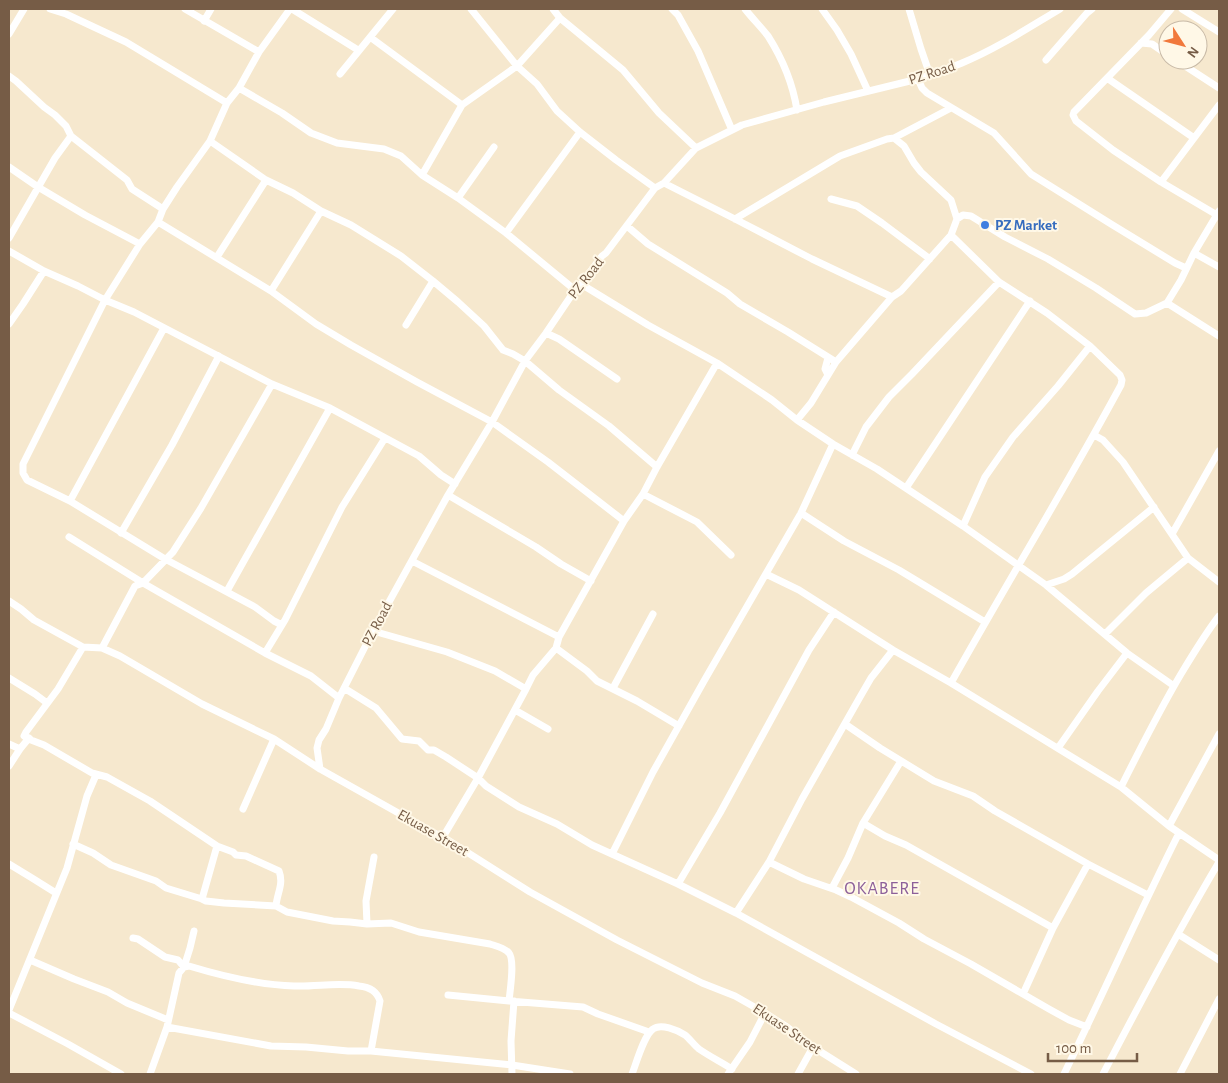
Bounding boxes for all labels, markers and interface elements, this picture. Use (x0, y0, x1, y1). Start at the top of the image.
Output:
north arrow (1158, 20, 1208, 70)
text: N (1184, 44, 1201, 60)
street label: PZ Road (907, 58, 957, 88)
place label: PZ Market (995, 218, 1057, 233)
marker: PZ Market (979, 219, 991, 231)
street label: PZ Road (565, 254, 607, 302)
street label: PZ Road (359, 599, 395, 649)
street label: Ekuase Street (395, 807, 471, 859)
district label: OKABERE (844, 880, 920, 898)
street label: Ekuase Street (750, 1001, 824, 1057)
scale bar (1048, 1030, 1137, 1062)
text: 100 m (1056, 1041, 1091, 1056)

